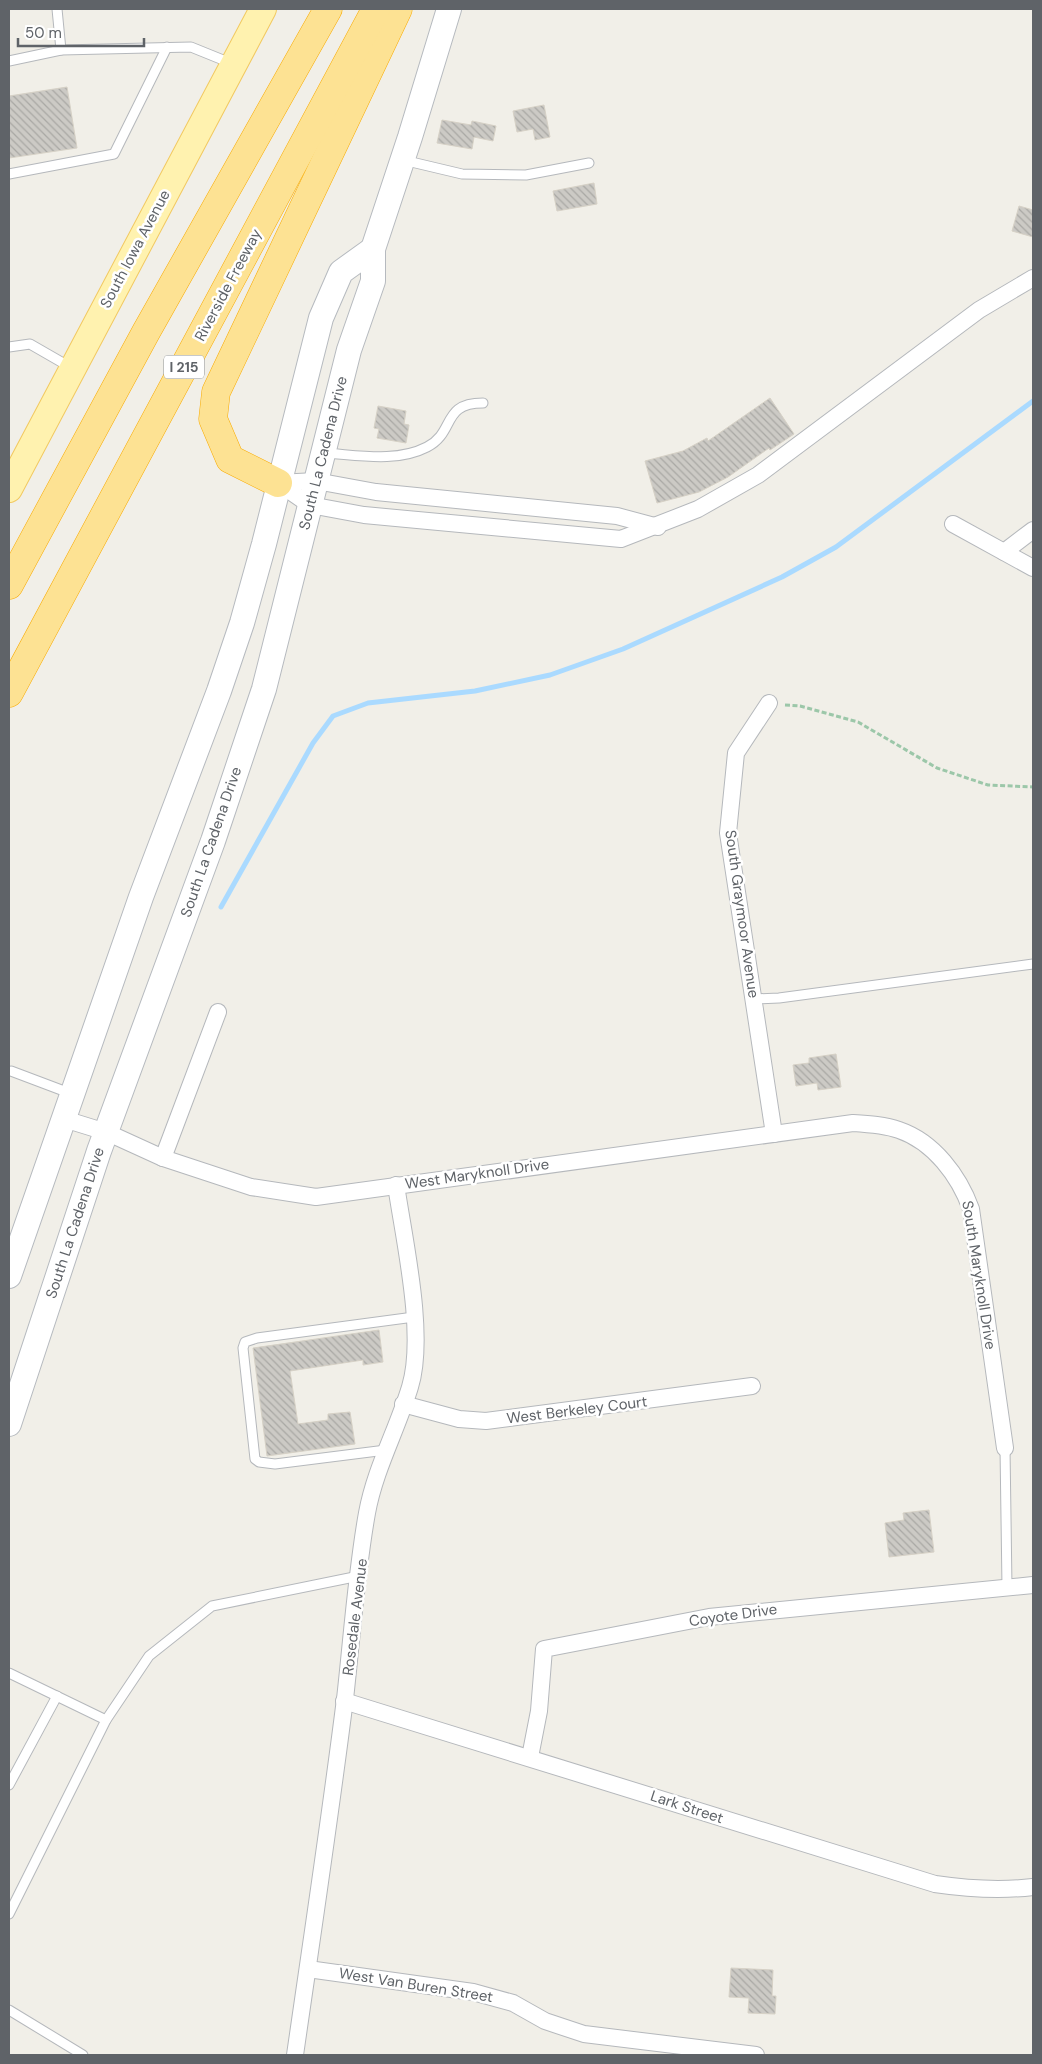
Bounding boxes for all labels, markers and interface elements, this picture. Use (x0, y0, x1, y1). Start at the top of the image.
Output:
scale bar (18, 15, 144, 47)
text: 50 m (25, 23, 62, 43)
street label: South Iowa Avenue (95, 186, 175, 312)
street label: Riverside Freeway (190, 225, 266, 345)
road number: I 215 (164, 356, 204, 378)
street label: South La Cadena Drive (294, 374, 352, 532)
street label: South La Cadena Drive (176, 764, 246, 920)
street label: South Graymoor Avenue (720, 829, 764, 999)
street label: South La Cadena Drive (41, 1145, 109, 1301)
street label: West Maryknoll Drive (404, 1154, 550, 1194)
street label: South Maryknoll Drive (957, 1199, 1001, 1351)
street label: West Berkeley Court (506, 1391, 649, 1429)
street label: Rosedale Avenue (338, 1557, 372, 1677)
street label: Coyote Drive (688, 1599, 778, 1631)
street label: Lark Street (648, 1786, 726, 1828)
street label: West Van Buren Street (337, 1963, 495, 2007)

